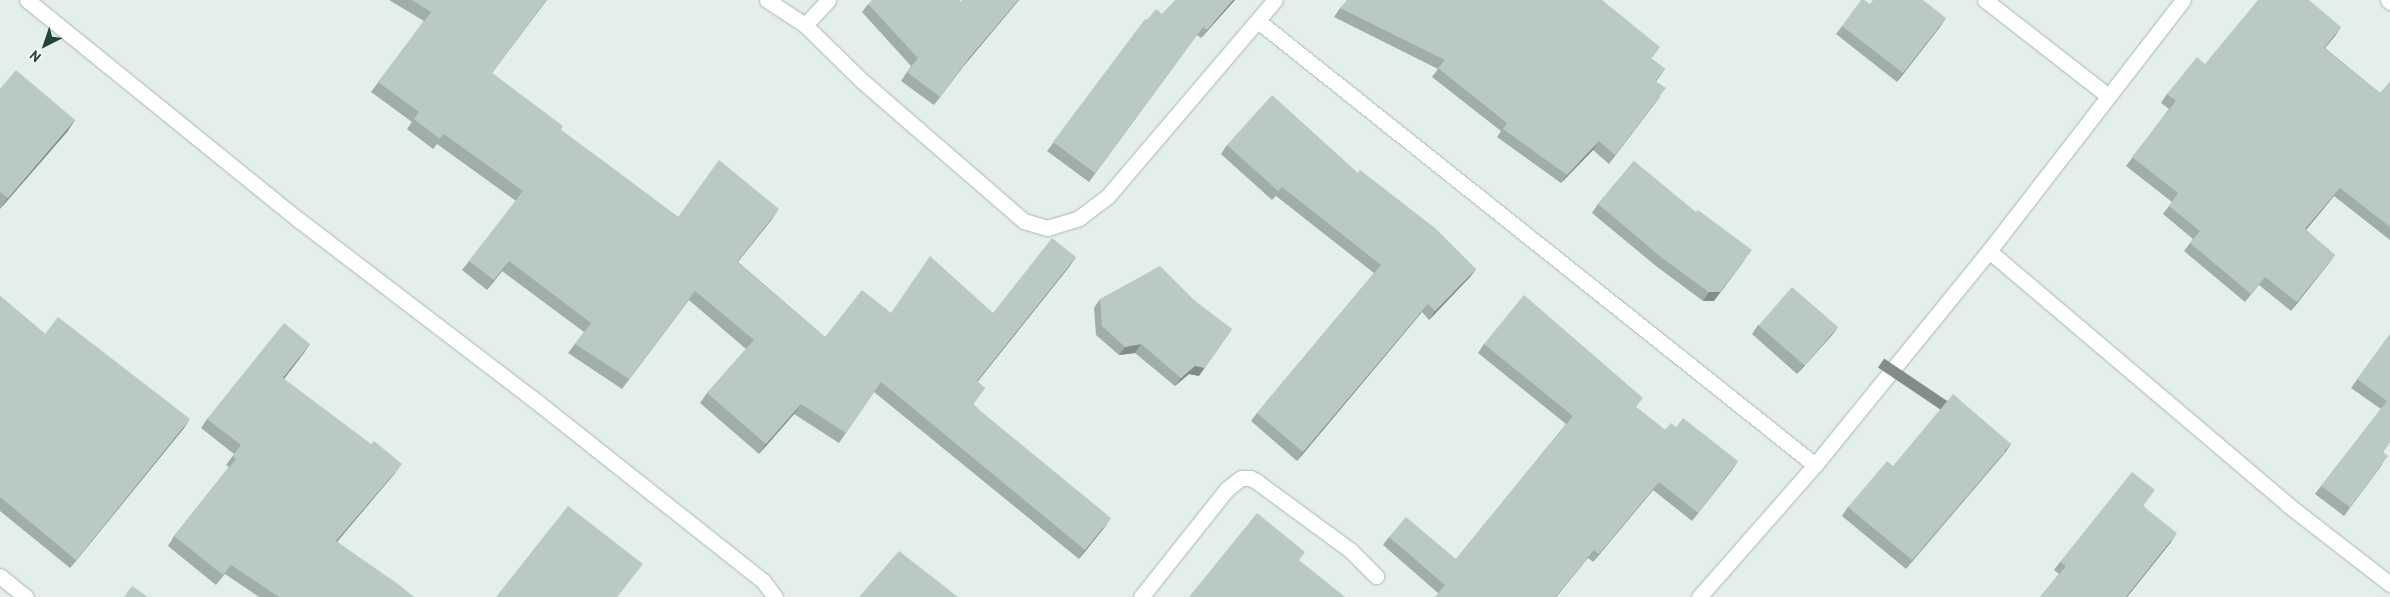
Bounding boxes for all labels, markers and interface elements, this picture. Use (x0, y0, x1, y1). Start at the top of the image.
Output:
north arrow (20, 20, 70, 70)
text: N (26, 47, 45, 66)

